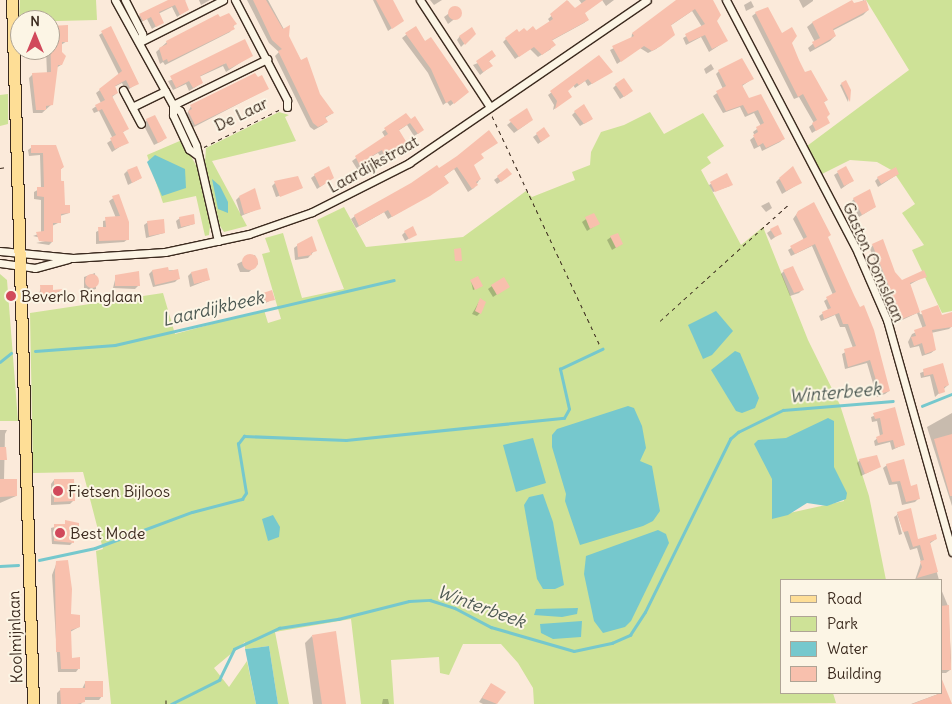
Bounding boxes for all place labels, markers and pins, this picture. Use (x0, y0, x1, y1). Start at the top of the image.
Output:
place label: Beverlo Ringlaan (21, 286, 142, 306)
marker: Beverlo Ringlaan (5, 290, 17, 302)
place label: Fietsen Bijloos (68, 481, 170, 501)
marker: Fietsen Bijloos (52, 485, 64, 497)
place label: Best Mode (70, 523, 145, 543)
marker: Best Mode (54, 527, 66, 539)

